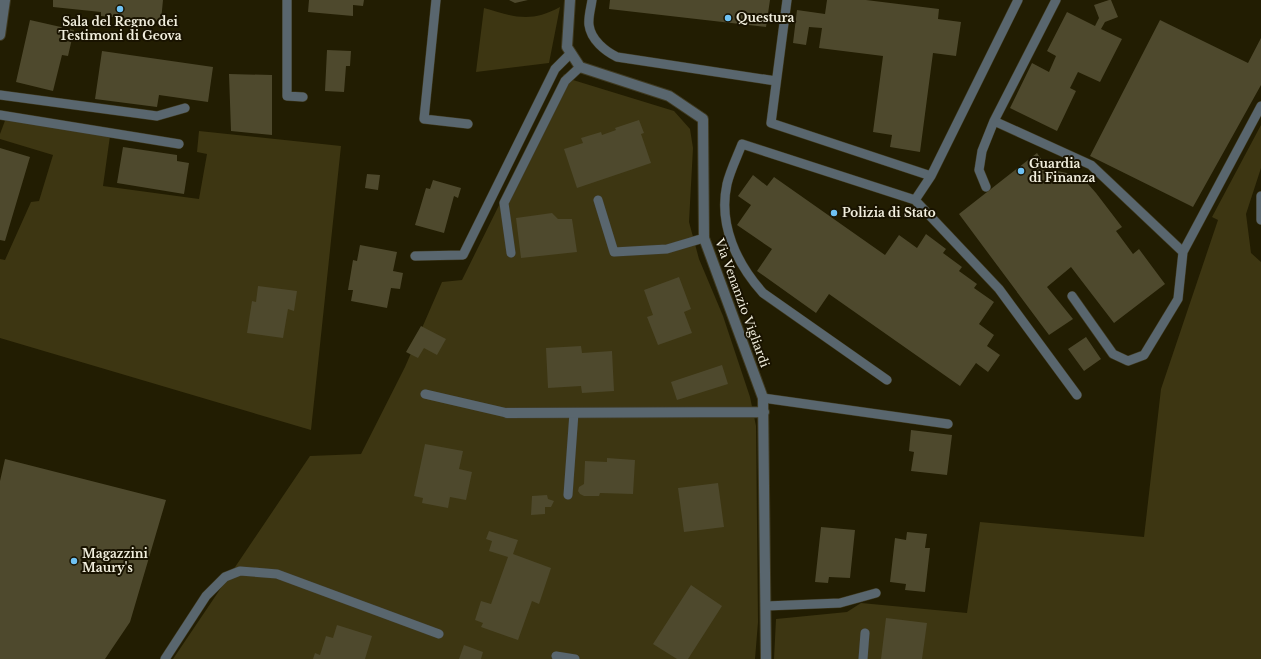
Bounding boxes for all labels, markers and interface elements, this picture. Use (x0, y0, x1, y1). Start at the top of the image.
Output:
marker: Sala del Regno dei Testimoni di Geova (115, 4, 125, 14)
place label: Questura (736, 10, 795, 25)
marker: Questura (723, 13, 733, 23)
place label: Sala del Regno dei Testimoni di Geova (58, 14, 182, 43)
place label: Guardia di Finanza (1029, 156, 1096, 185)
marker: Guardia di Finanza (1016, 166, 1026, 176)
place label: Polizia di Stato (842, 205, 936, 220)
marker: Polizia di Stato (829, 208, 839, 218)
street label: Via Venanzio Vigliardi (712, 235, 773, 369)
place label: Magazzini Maury's (82, 546, 149, 575)
marker: Magazzini Maury's (69, 556, 79, 566)

